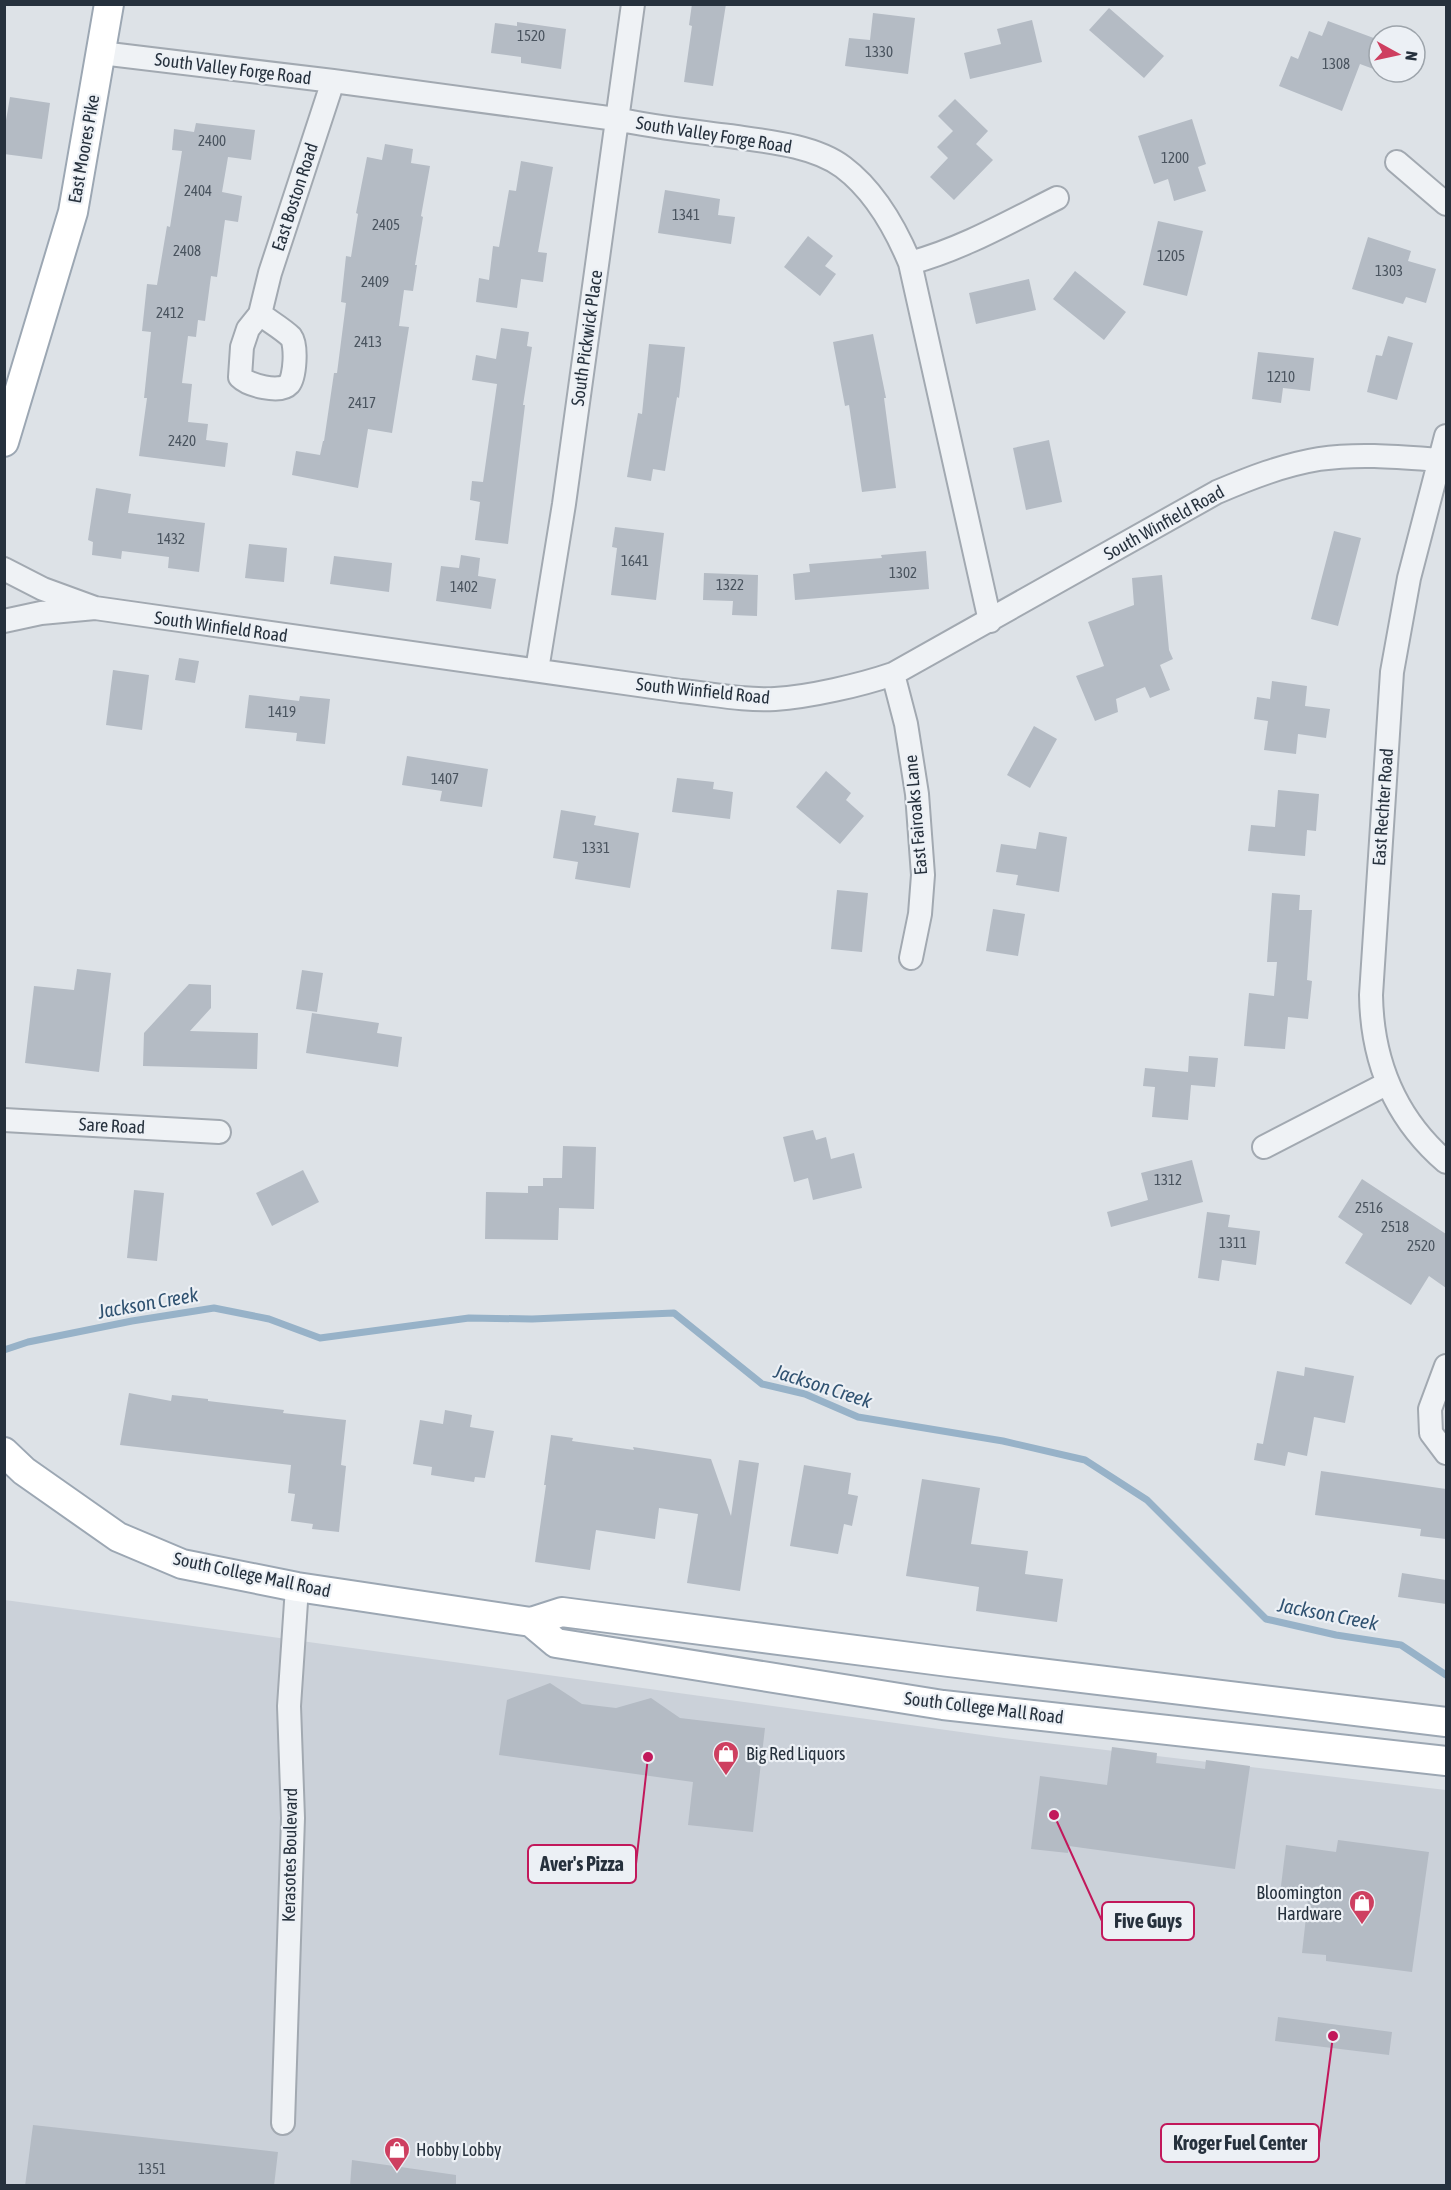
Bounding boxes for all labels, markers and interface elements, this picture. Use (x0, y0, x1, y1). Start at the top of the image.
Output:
north arrow (1367, 24, 1427, 84)
house number: 1520 (517, 27, 545, 44)
house number: 1330 (865, 43, 893, 60)
street label: South Valley Forge Road (154, 48, 312, 89)
text: N (1402, 50, 1421, 62)
house number: 1308 (1322, 55, 1350, 72)
street label: East Moores Pike (64, 93, 103, 205)
street label: South Valley Forge Road (635, 112, 793, 157)
house number: 2400 (198, 132, 226, 149)
street label: East Boston Road (267, 140, 322, 254)
house number: 1200 (1161, 149, 1189, 166)
house number: 2404 (184, 182, 212, 199)
house number: 1341 (672, 206, 700, 223)
house number: 2405 (372, 216, 400, 233)
house number: 2408 (173, 242, 201, 259)
house number: 1205 (1157, 247, 1185, 264)
house number: 1303 (1375, 262, 1403, 279)
street label: South Pickwick Place (567, 269, 606, 407)
house number: 2409 (361, 273, 389, 290)
house number: 2412 (156, 304, 184, 321)
house number: 2413 (354, 333, 382, 350)
house number: 1210 (1267, 368, 1295, 385)
house number: 2417 (348, 394, 376, 411)
house number: 2420 (168, 432, 196, 449)
street label: South Winfield Road (1100, 481, 1228, 564)
house number: 1432 (157, 530, 185, 547)
house number: 1641 (621, 552, 649, 569)
house number: 1302 (889, 564, 917, 581)
house number: 1322 (716, 576, 744, 593)
house number: 1402 (450, 578, 478, 595)
street label: South Winfield Road (153, 607, 289, 646)
street label: South Winfield Road (635, 673, 771, 708)
house number: 1419 (268, 703, 296, 720)
street label: East Rechter Road (1368, 747, 1397, 866)
street label: East Fairoaks Lane (900, 754, 931, 876)
house number: 1407 (431, 770, 459, 787)
house number: 1331 (582, 839, 610, 856)
street label: Sare Road (78, 1113, 146, 1138)
house number: 1312 (1154, 1171, 1182, 1188)
house number: 2516 (1355, 1199, 1383, 1216)
house number: 2518 (1381, 1218, 1409, 1235)
house number: 1311 (1219, 1234, 1247, 1251)
house number: 2520 (1407, 1237, 1435, 1254)
water label: Jackson Creek (95, 1282, 200, 1323)
water label: Jackson Creek (770, 1359, 875, 1412)
street label: South College Mall Road (172, 1548, 333, 1601)
water label: Jackson Creek (1275, 1592, 1380, 1635)
street label: South College Mall Road (903, 1687, 1065, 1728)
shop icon: Big Red Liquors (711, 1739, 741, 1777)
place label: Big Red Liquors (746, 1743, 845, 1764)
street label: Kerasotes Boulevard (278, 1788, 301, 1922)
callout: Aver's Pizza (528, 1845, 636, 1883)
text: Aver's Pizza (539, 1852, 624, 1875)
place label: Bloomington Hardware (1256, 1882, 1342, 1924)
shop icon: Bloomington Hardware (1347, 1888, 1377, 1926)
callout: Five Guys (1102, 1902, 1194, 1940)
text: Five Guys (1114, 1909, 1182, 1932)
callout: Kroger Fuel Center (1161, 2124, 1319, 2162)
text: Kroger Fuel Center (1173, 2131, 1308, 2154)
shop icon: Hobby Lobby (382, 2135, 412, 2173)
place label: Hobby Lobby (416, 2139, 501, 2160)
house number: 1351 (138, 2160, 166, 2177)

